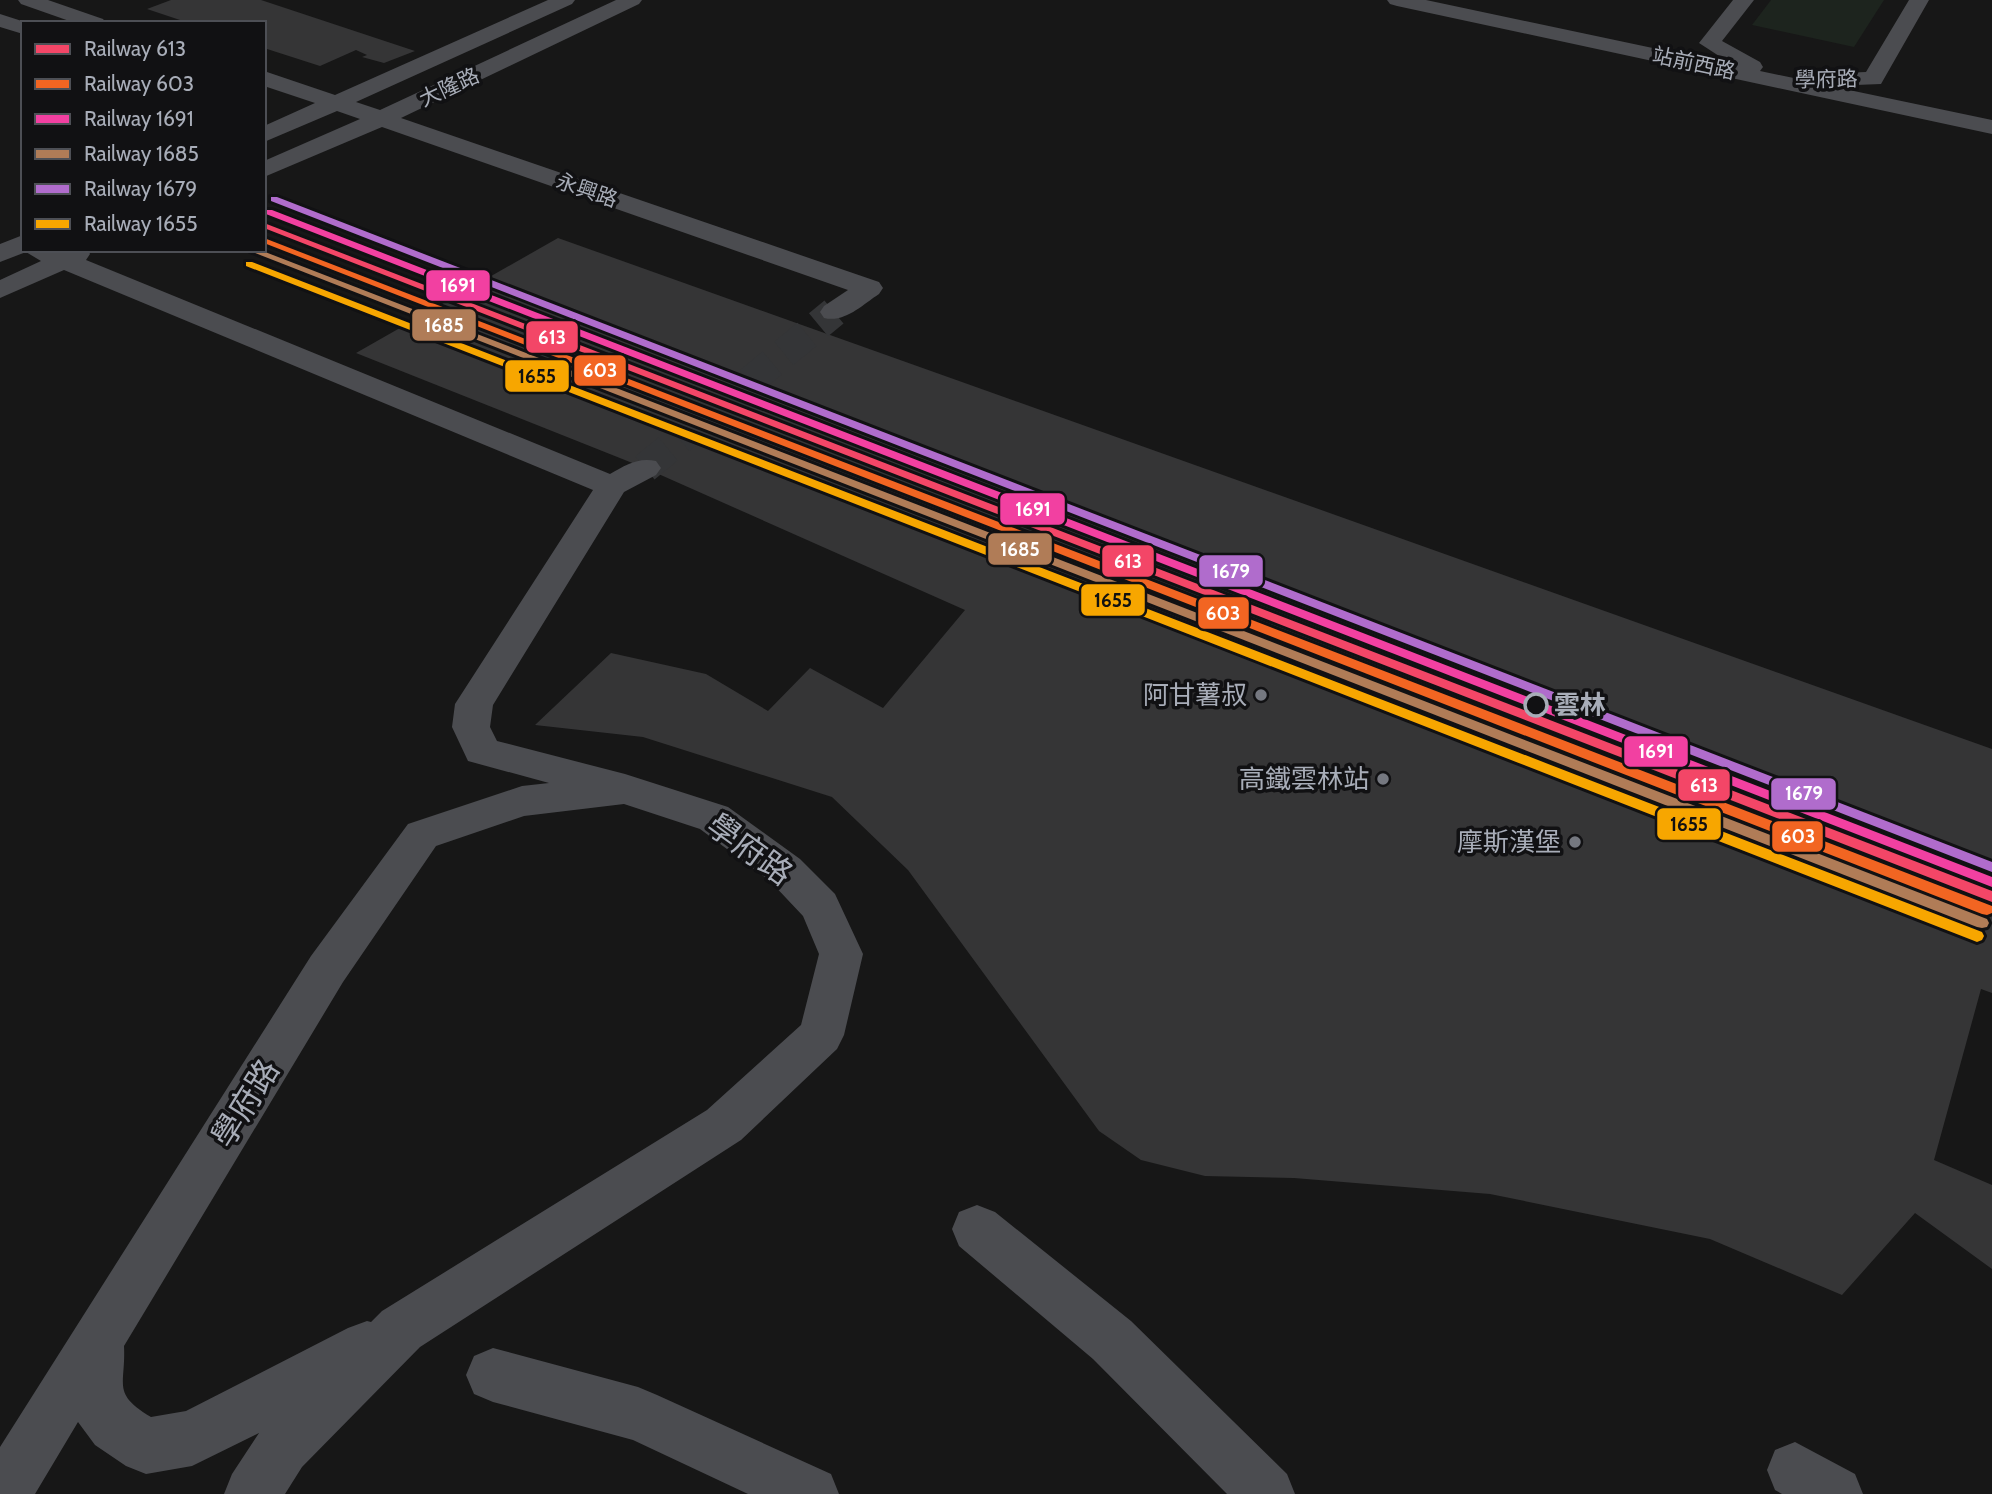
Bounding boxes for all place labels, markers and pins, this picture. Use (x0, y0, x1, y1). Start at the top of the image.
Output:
place label: 阿甘薯叔 (1143, 679, 1247, 711)
marker: 阿甘薯叔 (1253, 687, 1269, 703)
place label: 雲林 (1554, 689, 1606, 721)
marker: 雲林 (1524, 693, 1548, 717)
place label: 高鐵雲林站 (1239, 763, 1369, 795)
marker: 高鐵雲林站 (1375, 771, 1391, 787)
place label: 摩斯漢堡 (1457, 826, 1561, 858)
marker: 摩斯漢堡 (1567, 834, 1583, 850)

